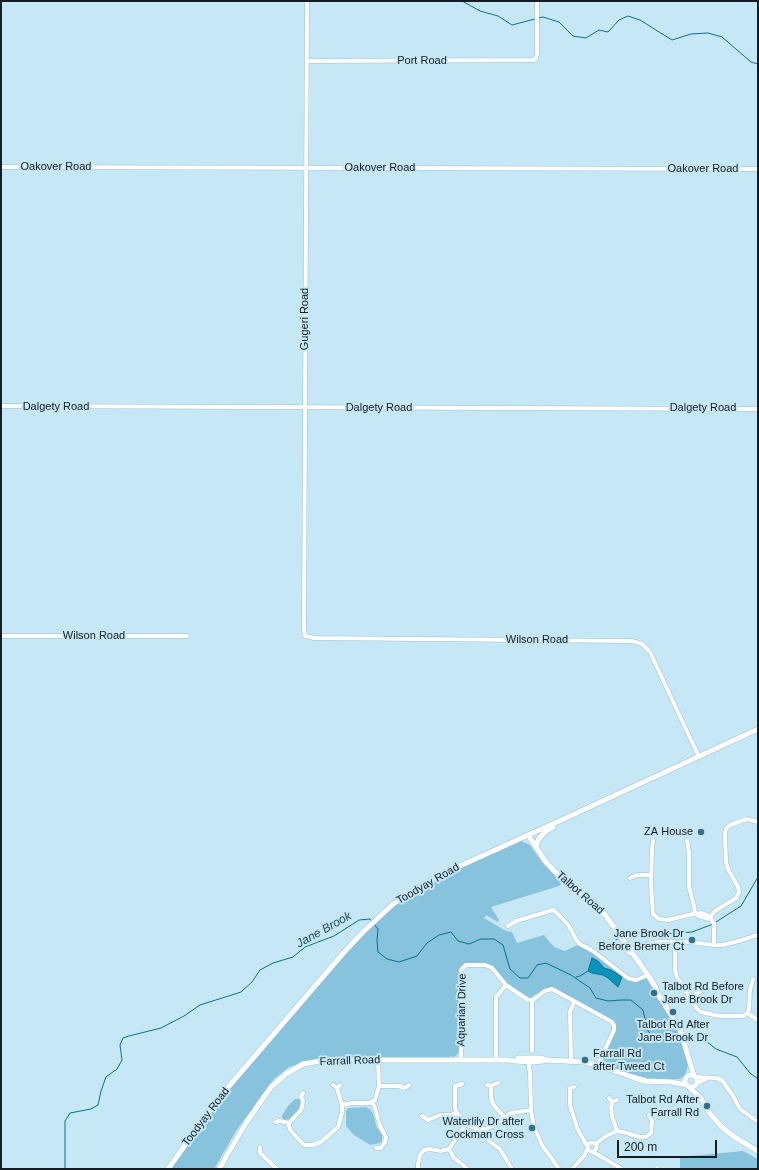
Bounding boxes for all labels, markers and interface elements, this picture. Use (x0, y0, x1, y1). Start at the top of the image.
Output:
street label: Port Road (397, 54, 447, 68)
street label: Oakover Road (21, 160, 91, 174)
street label: Oakover Road (345, 161, 415, 175)
street label: Oakover Road (668, 162, 738, 176)
street label: Gugeri Road (298, 288, 312, 350)
street label: Dalgety Road (23, 400, 89, 414)
street label: Dalgety Road (346, 401, 412, 415)
street label: Dalgety Road (670, 401, 736, 415)
street label: Wilson Road (63, 629, 125, 643)
street label: Wilson Road (506, 633, 568, 647)
place label: ZA House (644, 825, 693, 839)
marker: ZA House (696, 827, 706, 837)
street label: Toodyay Road (394, 861, 462, 907)
street label: Talbot Road (554, 869, 606, 917)
water label: Jane Brook (294, 909, 354, 951)
place label: Jane Brook Dr Before Bremer Ct (598, 927, 684, 953)
marker: Jane Brook Dr Before Bremer Ct (687, 935, 697, 945)
street label: Aquarian Drive (455, 974, 469, 1046)
place label: Talbot Rd Before Jane Brook Dr (662, 980, 744, 1006)
marker: Talbot Rd Before Jane Brook Dr (649, 988, 659, 998)
marker: Talbot Rd After Jane Brook Dr (668, 1007, 678, 1017)
place label: Talbot Rd After Jane Brook Dr (637, 1018, 709, 1044)
place label: Farrall Rd after Tweed Ct (593, 1047, 665, 1073)
street label: Farrall Road (320, 1053, 380, 1069)
marker: Farrall Rd after Tweed Ct (580, 1055, 590, 1065)
street label: Toodyay Road (180, 1085, 232, 1149)
place label: Talbot Rd After Farrall Rd (626, 1093, 699, 1119)
marker: Talbot Rd After Farrall Rd (702, 1101, 712, 1111)
place label: Waterlily Dr after Cockman Cross (443, 1115, 524, 1141)
marker: Waterlily Dr after Cockman Cross (527, 1123, 537, 1133)
scale bar (619, 1132, 719, 1158)
text: 200 m (624, 1140, 657, 1154)

